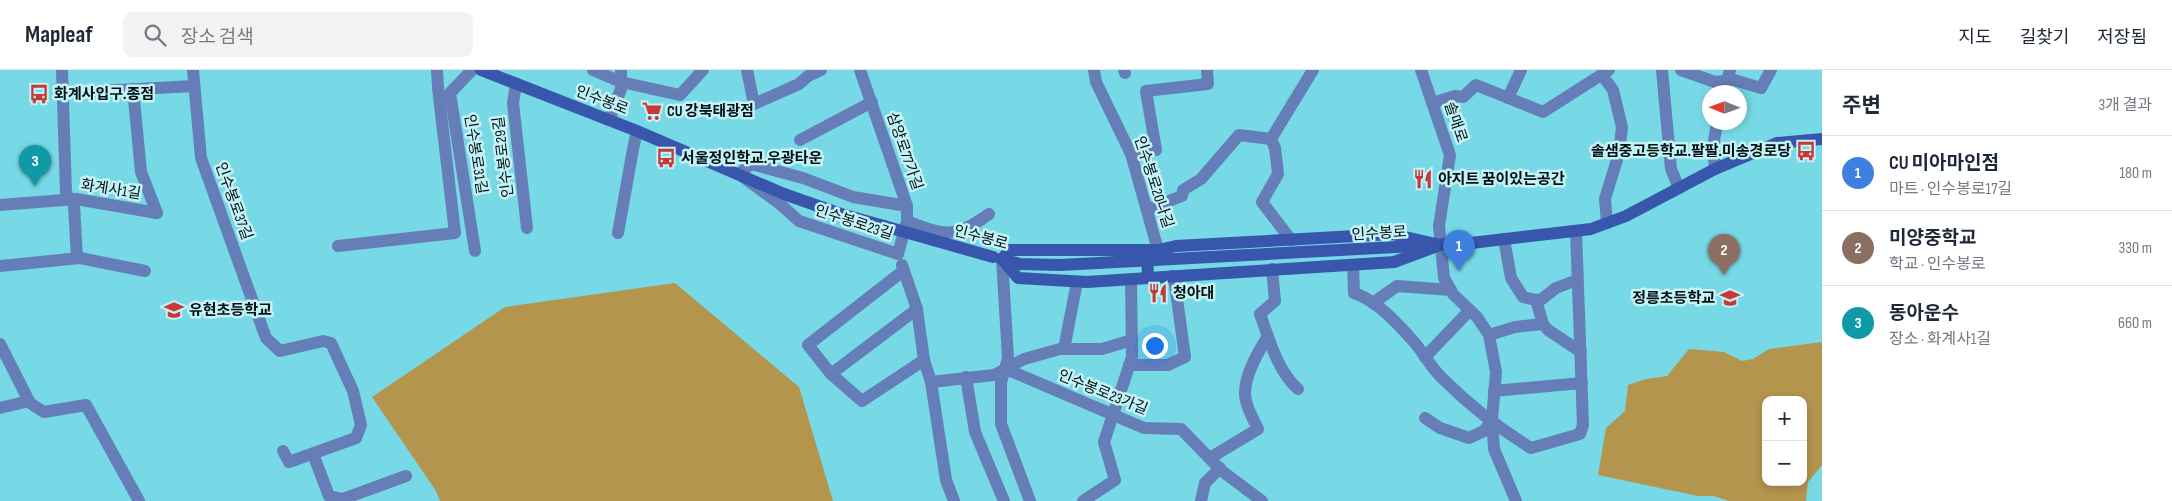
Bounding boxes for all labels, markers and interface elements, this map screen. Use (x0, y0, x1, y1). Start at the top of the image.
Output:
search box (123, 12, 473, 57)
text: Mapleaf (25, 20, 93, 49)
icon: search (141, 21, 169, 49)
text: 장소 검색 (181, 26, 254, 49)
text: 지도 (1959, 27, 1992, 48)
text: 길찾기 (2020, 27, 2069, 48)
text: 저장됨 (2097, 27, 2147, 48)
street label: 인수봉로 (573, 82, 631, 119)
bus stop icon: 화계사입구.종점 (28, 83, 50, 105)
place label: 화계사입구.종점 (54, 85, 154, 104)
north arrow (1702, 85, 1747, 130)
text: 주변 (1842, 93, 1881, 118)
text: 3개 결과 (2099, 96, 2152, 115)
street label: 솔매로 (1440, 99, 1471, 145)
supermarket icon: CU 강북태광점 (641, 100, 663, 122)
place label: CU 강북태광점 (667, 102, 754, 121)
street label: 삼양로77가길 (882, 110, 927, 193)
street label: 인수봉로31길 (460, 113, 491, 195)
street label: 인수봉로29길 (489, 115, 518, 199)
street label: 인수봉로20나길 (1130, 134, 1177, 231)
bus stop icon: 솔샘중고등학교.팔팔.미송경로당 (1795, 140, 1817, 162)
place label: 솔샘중고등학교.팔팔.미송경로당 (1591, 142, 1791, 161)
pin: 3 (19, 145, 51, 186)
bus stop icon: 서울정인학교.우광타운 (655, 147, 677, 169)
place label: 서울정인학교.우광타운 (681, 149, 823, 168)
text: CU 미아마인점 (1889, 152, 1999, 175)
street label: 인수봉로37길 (211, 160, 256, 243)
text: 1 (1855, 164, 1861, 183)
text: 180 m (2119, 164, 2152, 183)
restaurant icon: 아지트 꿈이있는공간 (1412, 168, 1434, 190)
place label: 아지트 꿈이있는공간 (1438, 170, 1565, 189)
street label: 화계사1길 (80, 175, 142, 204)
text: 마트 · 인수봉로17길 (1889, 180, 2012, 199)
street label: 인수봉로23길 (812, 201, 896, 244)
street label: 인수봉로 (952, 221, 1010, 254)
street label: 인수봉로 (1351, 223, 1407, 244)
text: 미양중학교 (1889, 227, 1976, 250)
pin: 1 (1443, 230, 1475, 271)
pin: 2 (1708, 234, 1740, 275)
text: 2 (1854, 239, 1862, 258)
text: 330 m (2119, 239, 2152, 258)
text: 학교 · 인수봉로 (1889, 255, 1986, 274)
restaurant icon: 청아대 (1147, 282, 1169, 304)
place label: 청아대 (1173, 284, 1214, 303)
school or university icon: 정릉초등학교 (1719, 287, 1741, 309)
place label: 정릉초등학교 (1632, 289, 1715, 308)
school or university icon: 유현초등학교 (163, 299, 185, 321)
place label: 유현초등학교 (189, 301, 272, 320)
text: 동아운수 (1889, 302, 1959, 325)
text: 3 (1854, 314, 1862, 333)
text: 660 m (2118, 314, 2152, 333)
text: 장소 · 화계사1길 (1889, 330, 1991, 349)
your location (1142, 333, 1168, 359)
street label: 인수봉로23가길 (1055, 366, 1151, 419)
map controls (1762, 396, 1807, 486)
button: + (1762, 396, 1807, 441)
button: − (1762, 441, 1807, 486)

